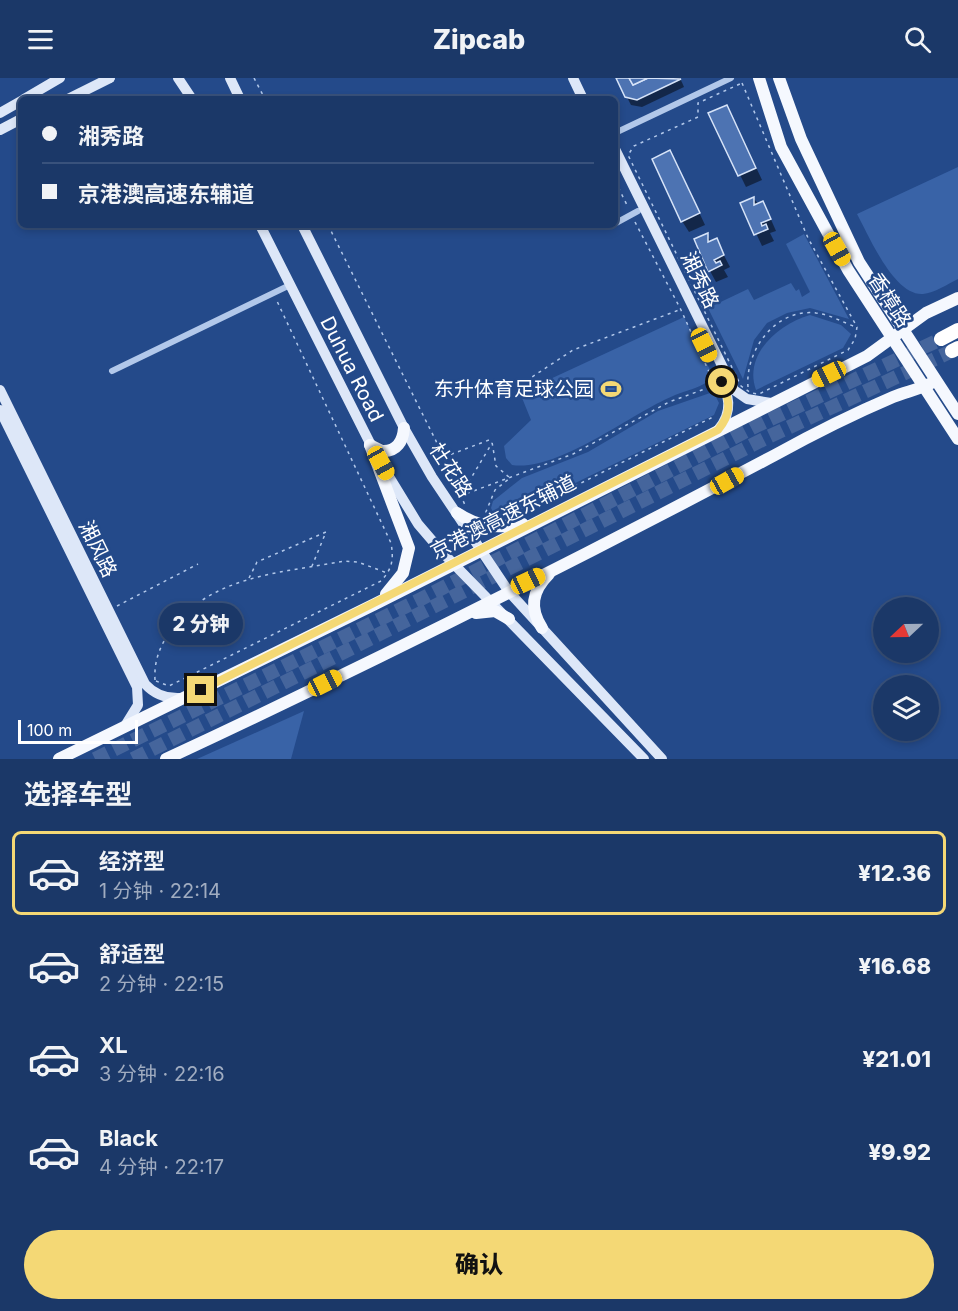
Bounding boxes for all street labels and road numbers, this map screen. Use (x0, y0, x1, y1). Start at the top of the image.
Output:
street label: 湘秀路 (676, 248, 724, 312)
street label: 香樟路 (864, 268, 916, 332)
street label: Duhua Road (315, 312, 389, 426)
street label: 杜花路 (425, 438, 477, 502)
street label: 京港澳高速东辅道 (426, 470, 580, 564)
street label: 湘风路 (74, 517, 122, 581)

